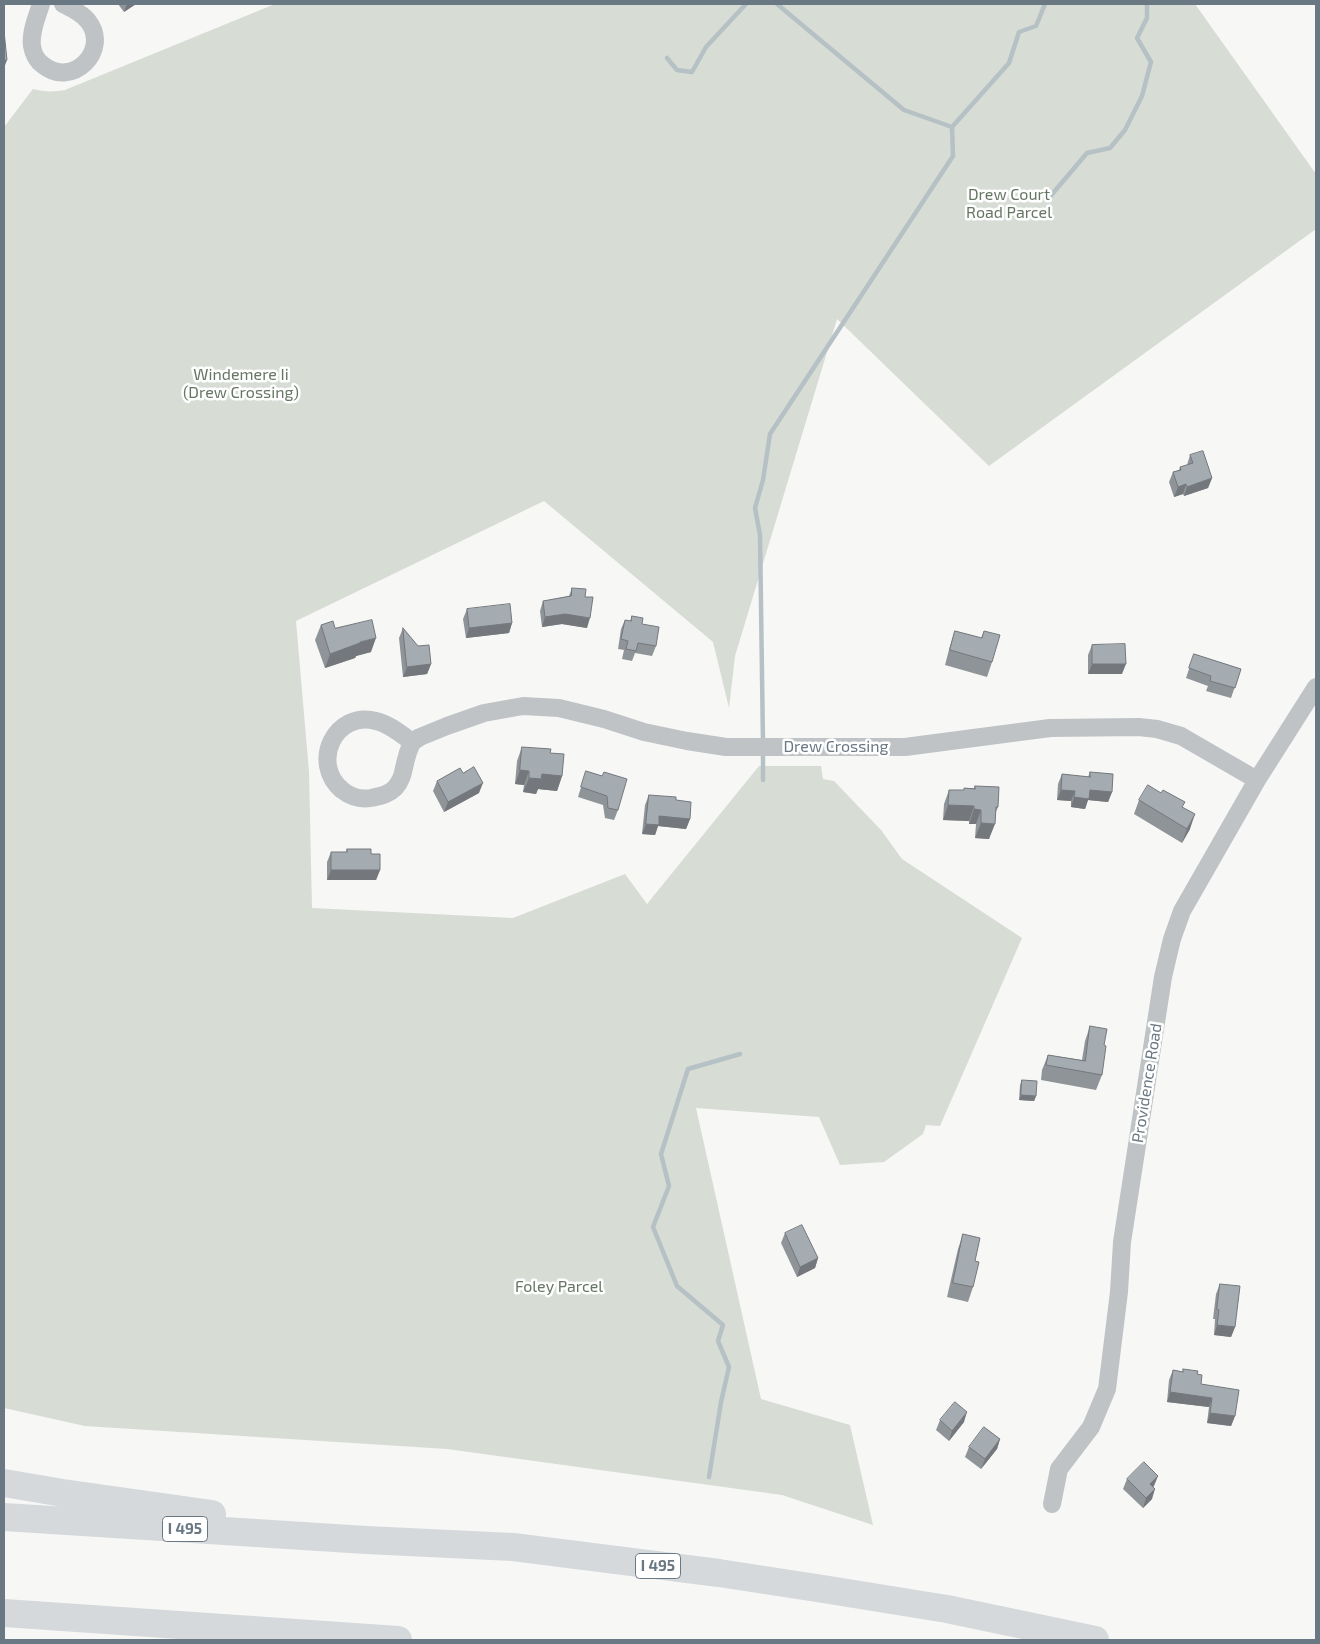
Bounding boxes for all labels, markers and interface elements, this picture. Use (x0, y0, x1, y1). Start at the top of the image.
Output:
park label: Drew Court Road Parcel (966, 185, 1052, 223)
park label: Windemere Ii (Drew Crossing) (183, 365, 299, 403)
street label: Drew Crossing (783, 737, 889, 757)
street label: Providence Road (1128, 1022, 1166, 1144)
park label: Foley Parcel (515, 1277, 603, 1297)
road number: I 495 (162, 1516, 208, 1542)
road number: I 495 (636, 1554, 680, 1578)

